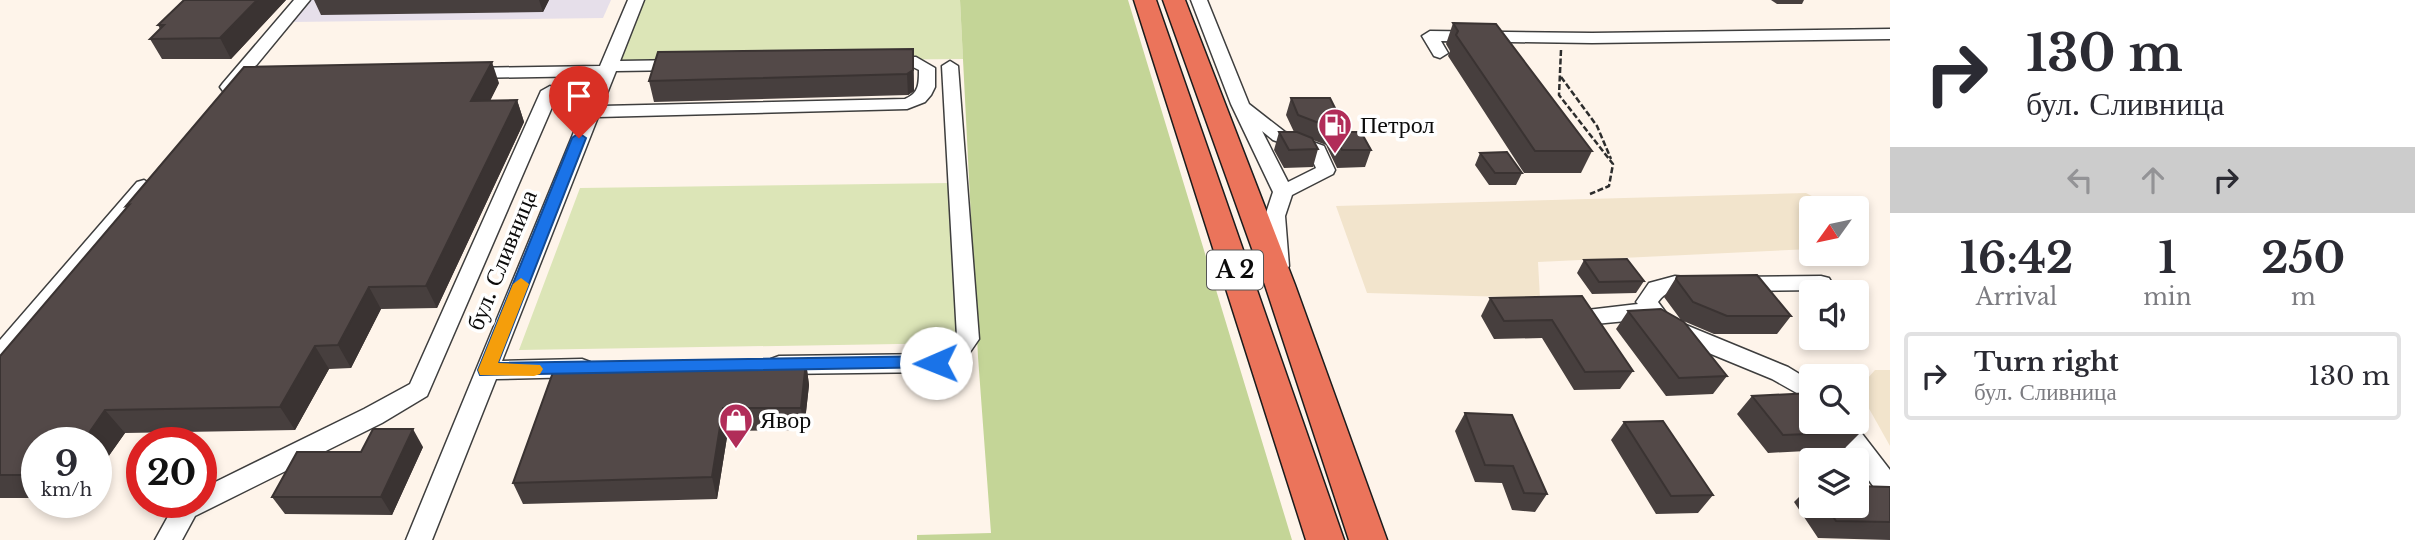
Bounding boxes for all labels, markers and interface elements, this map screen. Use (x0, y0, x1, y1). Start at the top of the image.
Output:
text: 130 m (2026, 23, 2183, 84)
icon: right (1911, 28, 2002, 119)
pin (549, 66, 609, 138)
icon: arrive (560, 77, 598, 115)
text: бул. Сливница (2026, 84, 2224, 124)
fuel station icon: Петрол (1316, 106, 1354, 155)
place label: Петрол (1360, 110, 1434, 139)
icon: left (2061, 161, 2099, 199)
icon: ahead (2134, 161, 2172, 199)
icon: right (2207, 161, 2245, 199)
street label: бул. Сливница (460, 185, 543, 334)
north arrow (1799, 196, 1869, 266)
map controls (1799, 196, 1869, 518)
text: 16:42 (1960, 232, 2073, 284)
text: 1 (2158, 232, 2177, 284)
text: 250 (2261, 232, 2345, 284)
road number: A 2 (1207, 250, 1263, 290)
button: sound (1799, 280, 1869, 350)
text: Arrival (1976, 283, 2057, 311)
text: min (2143, 283, 2192, 311)
text: m (2291, 283, 2316, 311)
position arrow (899, 326, 973, 400)
text: Turn right (1974, 346, 2119, 378)
icon: right (1915, 357, 1953, 395)
text: 130 m (2308, 360, 2390, 392)
button: search (1799, 364, 1869, 434)
text: бул. Сливница (1974, 378, 2117, 406)
shop icon: Явор (717, 401, 755, 450)
place label: Явор (760, 405, 811, 434)
speed limit sign: 20 (126, 427, 217, 518)
text: 9 (55, 442, 78, 485)
button: layers (1799, 448, 1869, 518)
text: km/h (41, 479, 92, 501)

